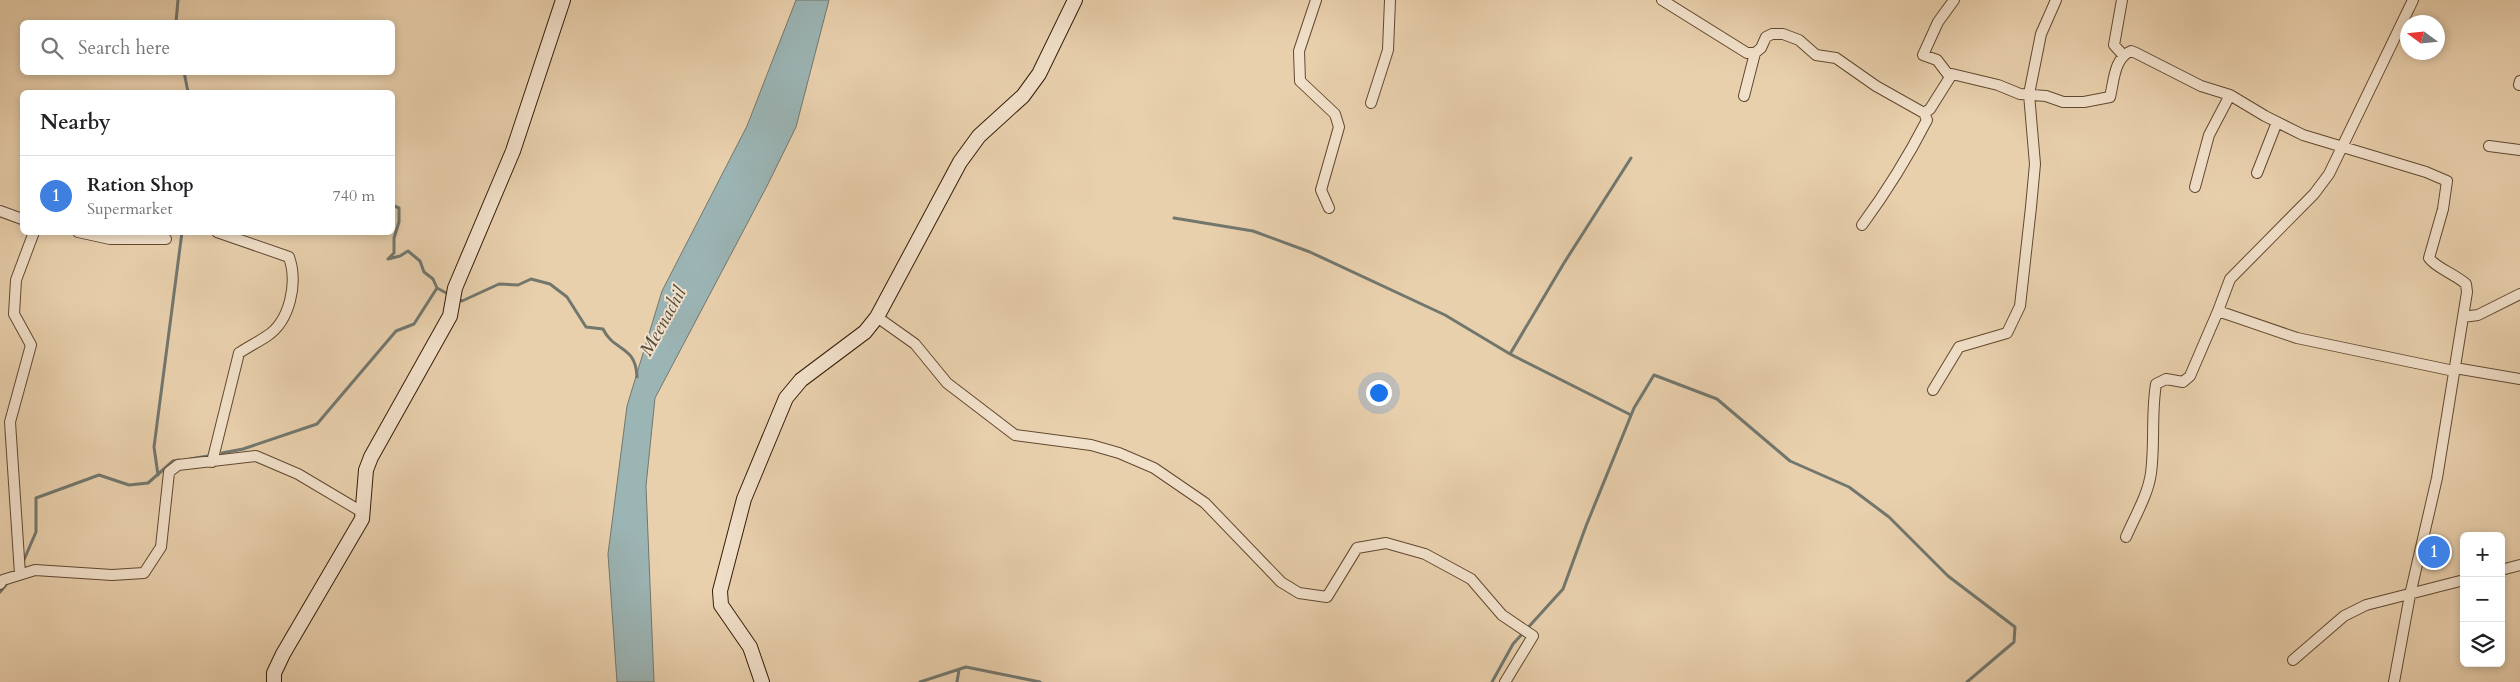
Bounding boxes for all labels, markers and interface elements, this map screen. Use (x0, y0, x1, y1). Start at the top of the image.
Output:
north arrow (2400, 15, 2445, 60)
search box (20, 20, 395, 75)
icon: search (38, 34, 66, 62)
text: Search here (78, 35, 170, 61)
text: Nearby (40, 108, 111, 137)
text: Ration Shop (87, 172, 194, 198)
text: 1 (52, 185, 60, 207)
text: 740 m (333, 185, 375, 207)
text: Supermarket (87, 198, 173, 220)
water label: Meenachil (633, 281, 693, 361)
your location (1366, 380, 1392, 406)
map controls (2460, 532, 2505, 667)
button: + (2460, 532, 2505, 577)
pin: 1 (2418, 533, 2450, 571)
button: − (2460, 577, 2505, 622)
button: layers (2460, 622, 2505, 667)

